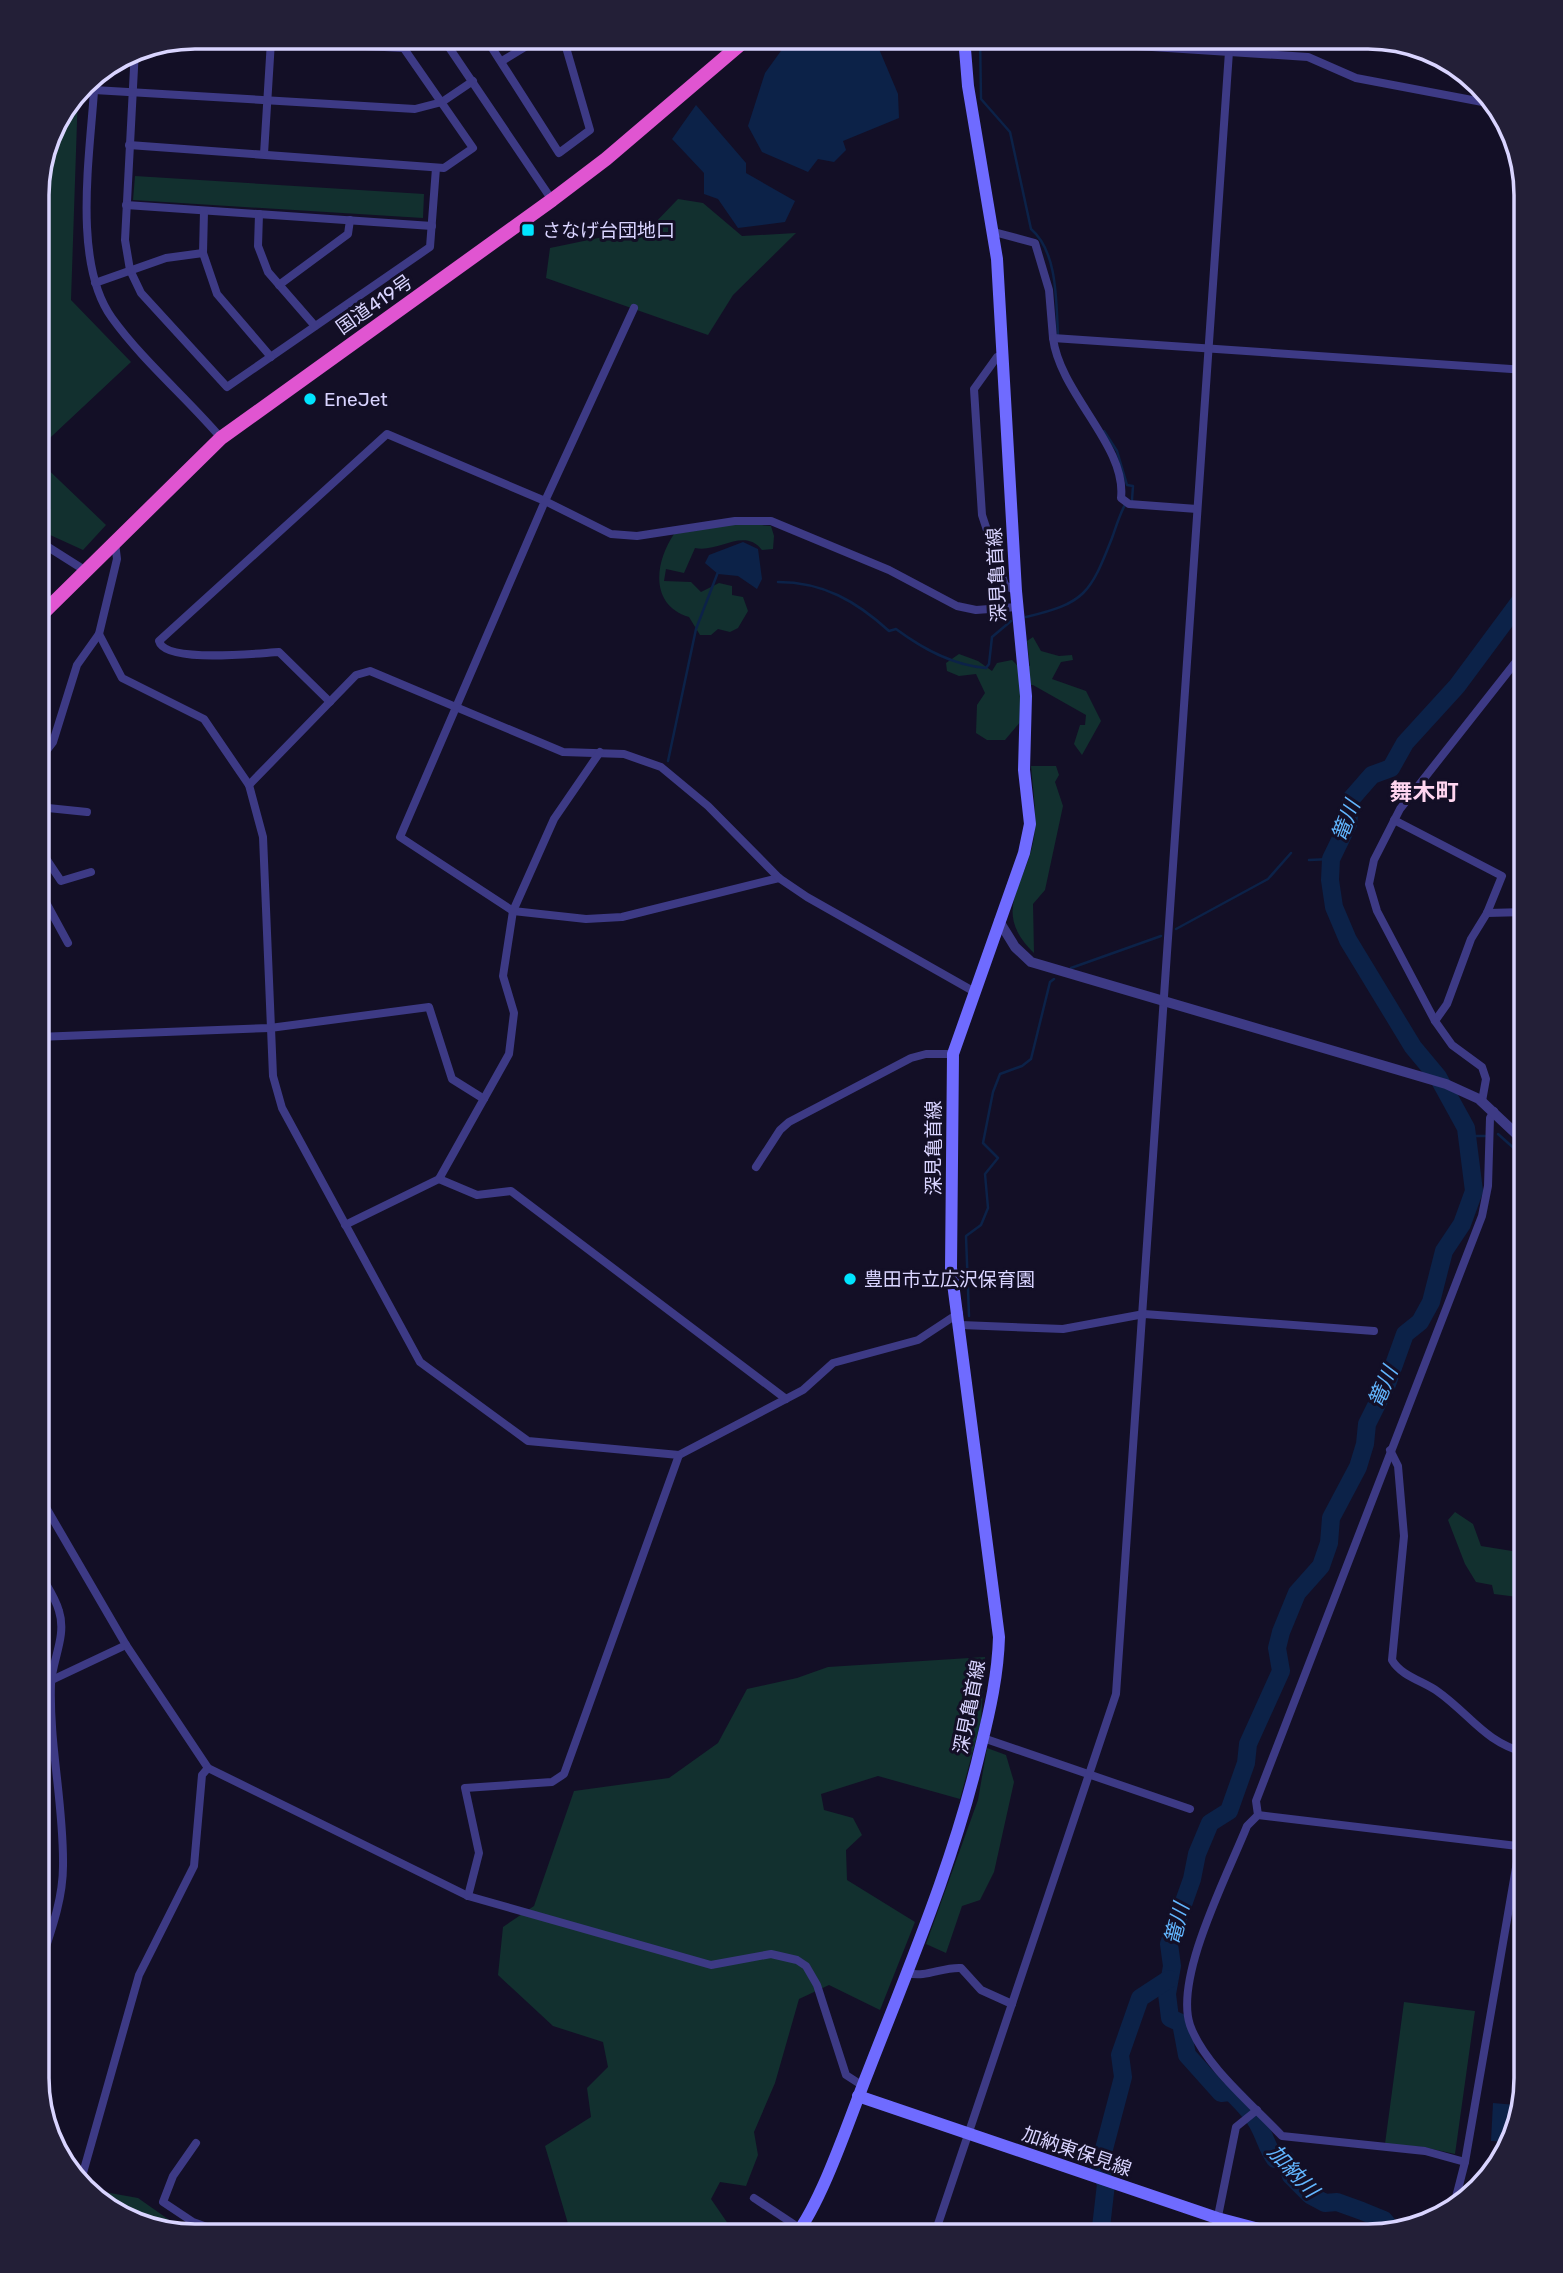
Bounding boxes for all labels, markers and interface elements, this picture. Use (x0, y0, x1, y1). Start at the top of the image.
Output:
place label: さなげ台団地口 (542, 219, 675, 242)
marker: さなげ台団地口 (520, 222, 536, 238)
street label: 国道419号 (332, 270, 417, 339)
place label: EneJet (324, 388, 388, 411)
marker: EneJet (302, 391, 318, 407)
street label: 深見亀首線 (983, 527, 1010, 623)
district label: 舞木町 (1390, 778, 1459, 806)
water label: 篭川 (1326, 795, 1365, 845)
street label: 深見亀首線 (922, 1100, 945, 1196)
place label: 豊田市立広沢保育園 (864, 1268, 1035, 1291)
marker: 豊田市立広沢保育園 (842, 1271, 858, 1287)
water label: 篭川 (1363, 1361, 1403, 1411)
street label: 深見亀首線 (949, 1658, 990, 1756)
water label: 篭川 (1159, 1899, 1194, 1947)
street label: 加納東保見線 (1019, 2122, 1134, 2181)
water label: 加納川 (1263, 2139, 1325, 2204)

